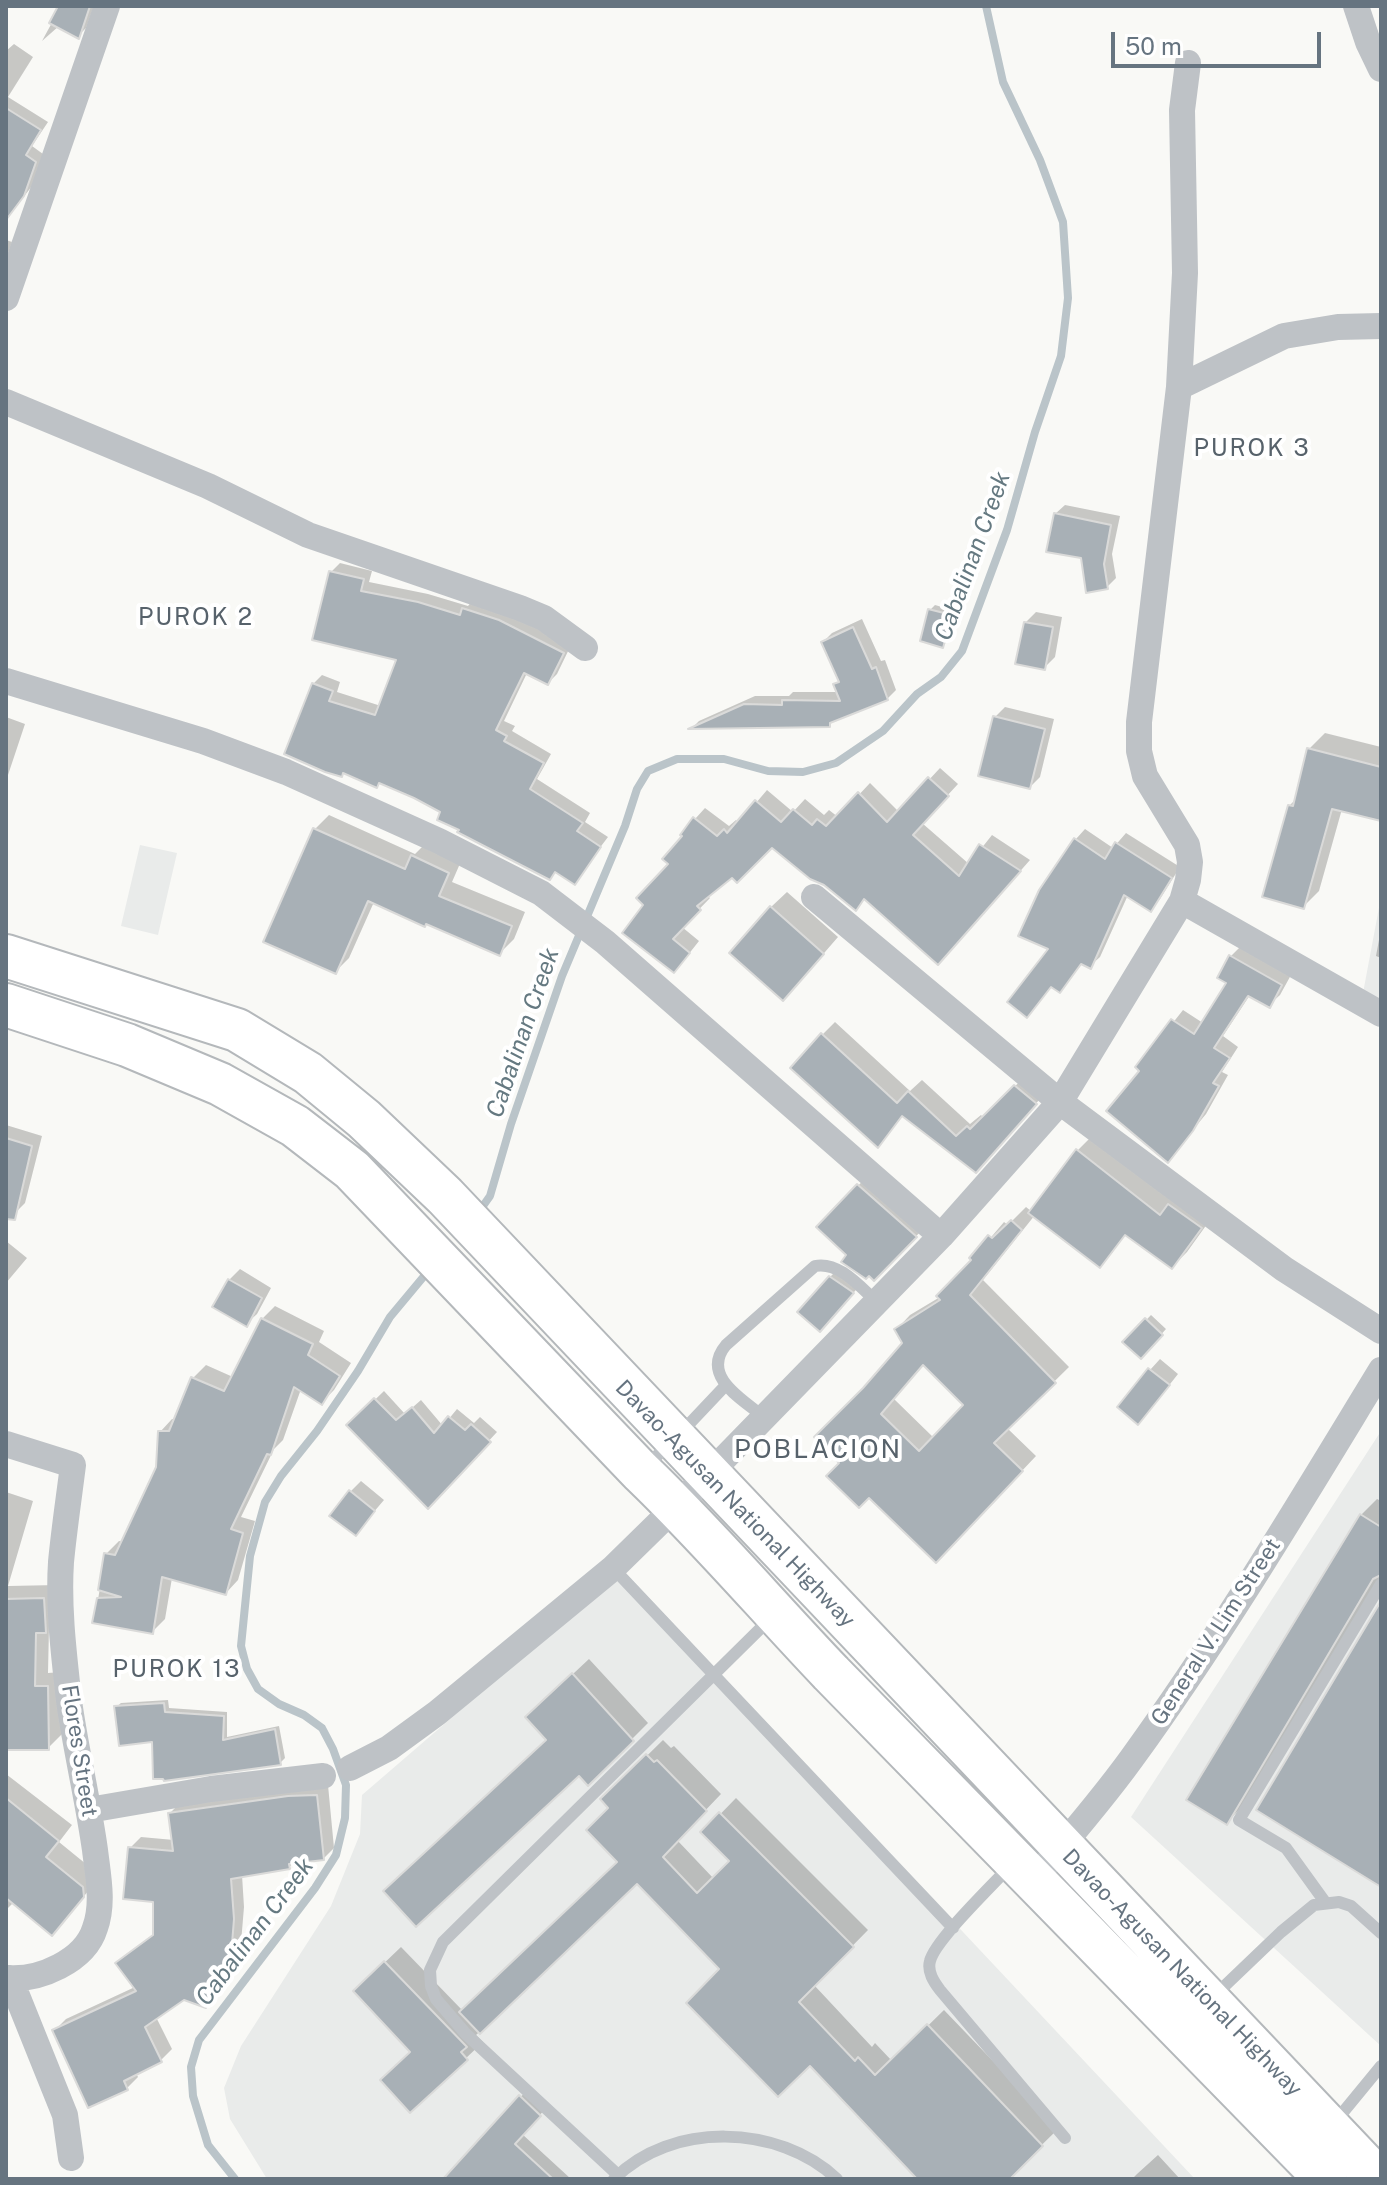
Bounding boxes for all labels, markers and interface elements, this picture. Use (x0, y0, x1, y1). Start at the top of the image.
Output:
scale bar (1115, 16, 1325, 66)
text: 50 m (1125, 32, 1182, 60)
district label: PUROK 3 (1193, 435, 1311, 463)
water label: Cabalinan Creek (929, 468, 1017, 644)
district label: PUROK 2 (138, 604, 254, 632)
water label: Cabalinan Creek (481, 944, 565, 1122)
street label: Davao-Agusan National Highway (610, 1375, 860, 1633)
district label: POBLACION (734, 1434, 902, 1466)
street label: General V. Lim Street (1146, 1534, 1286, 1730)
district label: PUROK 13 (113, 1656, 241, 1684)
street label: Flores Street (56, 1683, 102, 1819)
street label: Davao-Agusan National Highway (1057, 1844, 1307, 2102)
water label: Cabalinan Creek (190, 1852, 320, 2012)

